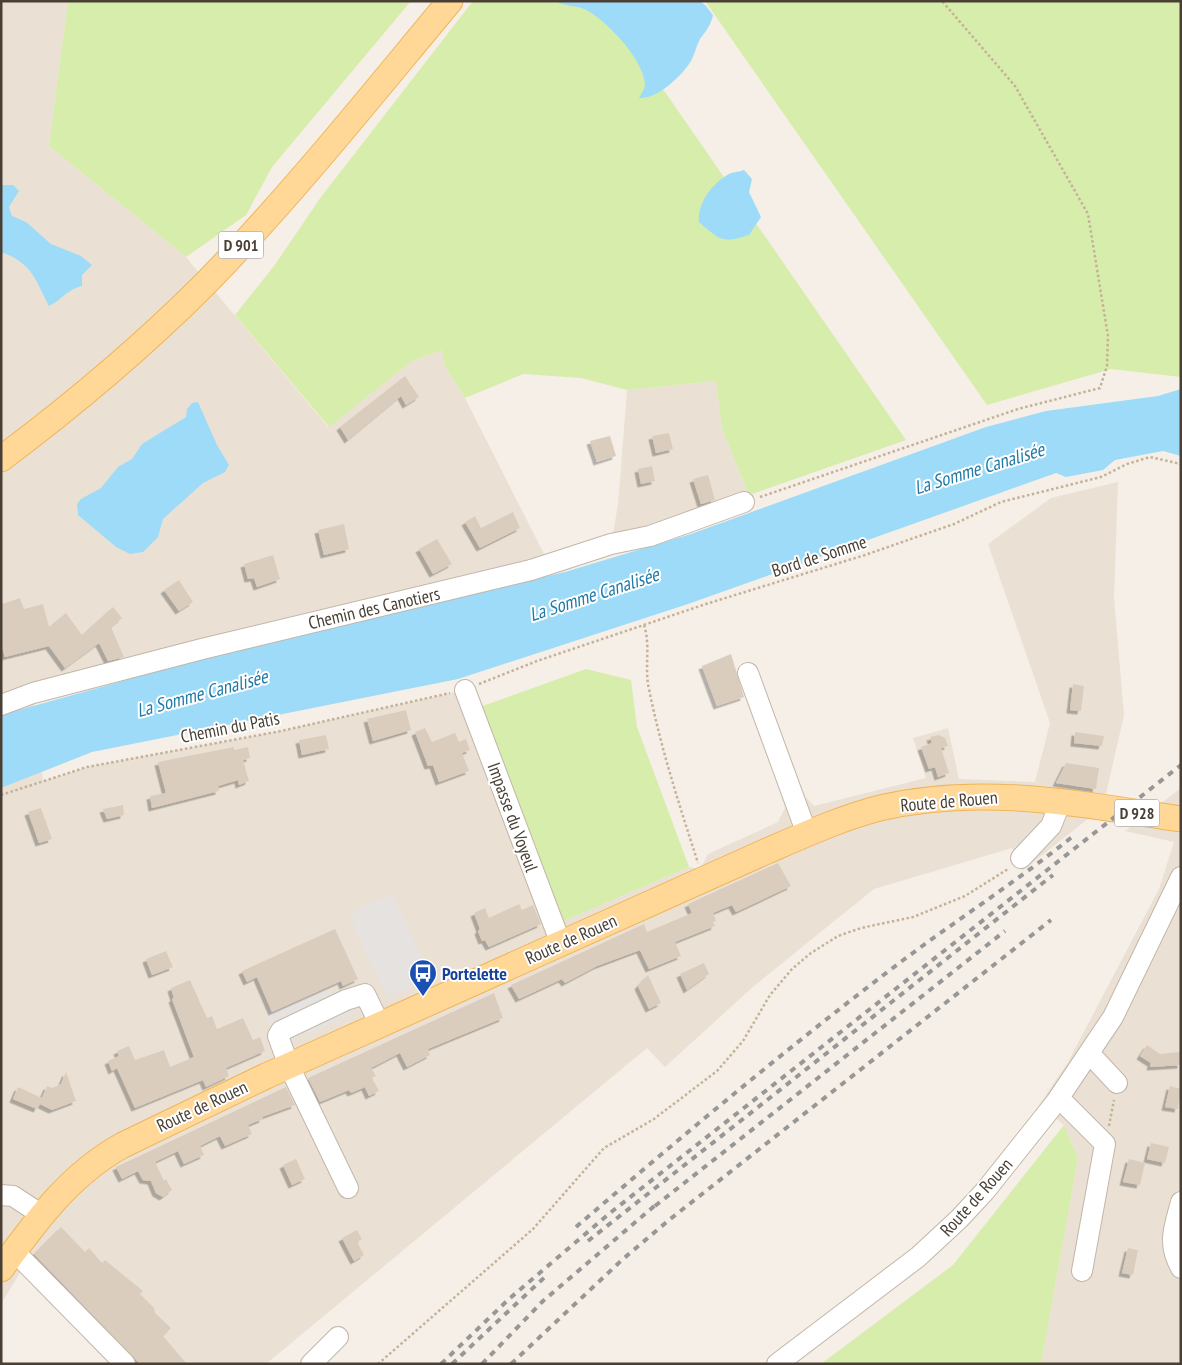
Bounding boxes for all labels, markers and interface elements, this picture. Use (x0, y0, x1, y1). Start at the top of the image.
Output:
road number: D 901 (218, 232, 264, 258)
water label: La Somme Canalisée (911, 436, 1048, 499)
street label: Bord de Somme (769, 530, 869, 582)
water label: La Somme Canalisée (526, 561, 663, 626)
street label: Chemin des Canotiers (306, 582, 442, 634)
water label: La Somme Canalisée (134, 664, 271, 722)
street label: Chemin du Patis (179, 706, 281, 748)
street label: Impasse du Voyeul (483, 759, 544, 876)
street label: Route de Rouen (899, 785, 999, 817)
road number: D 928 (1114, 800, 1160, 826)
street label: Route de Rouen (522, 909, 620, 969)
bus stop icon: Portelette (408, 958, 438, 997)
place label: Portelette (442, 962, 507, 985)
street label: Route de Rouen (153, 1075, 251, 1137)
street label: Route de Rouen (935, 1153, 1017, 1241)

